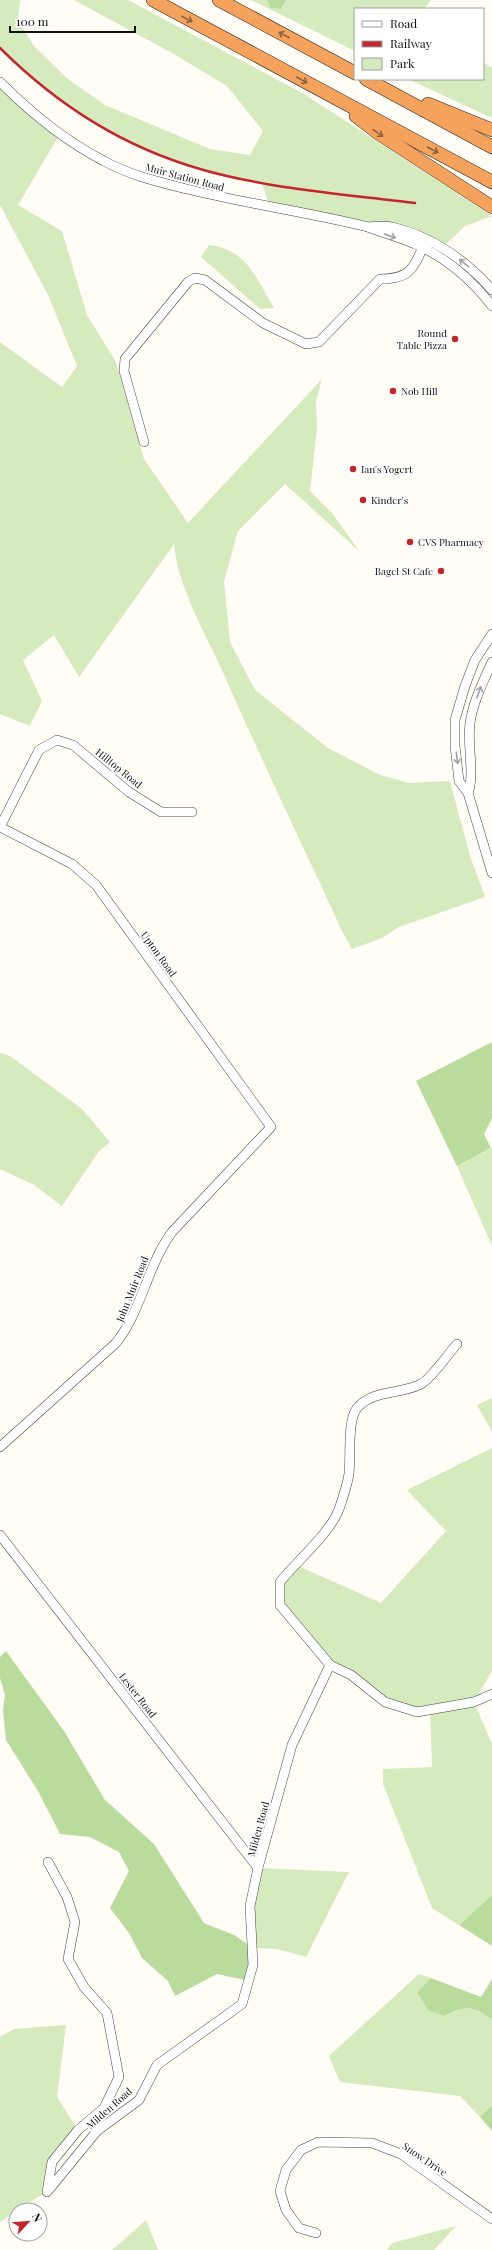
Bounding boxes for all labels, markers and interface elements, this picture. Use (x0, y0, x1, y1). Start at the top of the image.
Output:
scale bar (10, 8, 135, 34)
legend (354, 8, 484, 80)
text: 100 m (16, 13, 49, 29)
one-way arrow (181, 15, 193, 23)
text: Road (390, 15, 417, 31)
one-way arrow (278, 30, 290, 38)
text: Railway (390, 35, 432, 51)
text: Park (390, 55, 415, 71)
one-way arrow (296, 77, 308, 84)
one-way arrow (372, 129, 383, 137)
one-way arrow (427, 147, 439, 155)
street label: Muir Station Road (144, 160, 226, 194)
one-way arrow (384, 232, 396, 240)
one-way arrow (459, 259, 470, 267)
place label: Round Table Pizza (397, 326, 447, 352)
marker: Round Table Pizza (450, 334, 460, 344)
place label: Nob Hill (401, 384, 438, 398)
marker: Nob Hill (388, 386, 398, 396)
place label: Ian's Yogert (361, 462, 413, 476)
marker: Ian's Yogert (348, 464, 358, 474)
place label: Kinder's (371, 493, 408, 507)
marker: Kinder's (358, 495, 368, 505)
place label: CVS Pharmacy (418, 535, 484, 549)
marker: CVS Pharmacy (405, 537, 415, 547)
place label: Bagel St Cafe (375, 564, 433, 578)
marker: Bagel St Cafe (436, 566, 446, 576)
one-way arrow (476, 686, 484, 698)
street label: Hilltop Road (93, 745, 145, 791)
one-way arrow (453, 751, 460, 764)
street label: Upton Road (138, 929, 180, 980)
street label: John Muir Road (112, 1254, 152, 1325)
street label: Lester Road (116, 1670, 160, 1721)
street label: Milden Road (244, 1800, 272, 1858)
street label: Milden Road (83, 2084, 135, 2132)
street label: Snow Drive (400, 2139, 450, 2179)
north arrow (8, 2202, 48, 2242)
text: N (29, 2211, 46, 2224)

